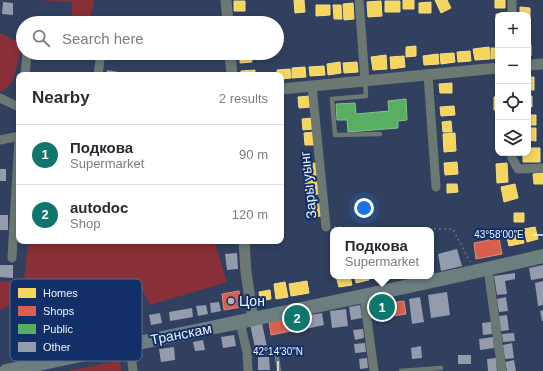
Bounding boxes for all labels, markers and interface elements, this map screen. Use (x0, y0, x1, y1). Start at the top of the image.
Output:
map controls (495, 12, 531, 156)
button: + (495, 12, 531, 48)
search box (16, 16, 284, 60)
icon: search (30, 27, 52, 49)
text: Search here (62, 30, 144, 47)
button: − (495, 48, 531, 84)
button: locate (495, 84, 531, 120)
text: Nearby (32, 88, 90, 107)
text: 2 results (219, 91, 268, 106)
button: layers (495, 120, 531, 156)
text: Подкова (70, 139, 133, 156)
text: 1 (41, 147, 49, 162)
text: 90 m (239, 147, 268, 162)
street label: Зары уынг (296, 150, 320, 220)
text: Supermarket (70, 156, 144, 171)
your location (354, 198, 374, 218)
text: autodoc (70, 199, 128, 216)
text: 2 (41, 207, 49, 222)
text: 120 m (232, 207, 268, 222)
text: Shop (70, 216, 100, 231)
popup (330, 227, 434, 279)
text: 43°58'00"E (474, 229, 524, 240)
text: Подкова (345, 237, 408, 254)
text: Supermarket (345, 254, 419, 269)
legend (10, 279, 142, 361)
text: Homes (43, 287, 78, 299)
pin: 1 (369, 292, 395, 322)
place label: Цон (239, 293, 265, 309)
marker: Цон (226, 296, 236, 306)
pin: 2 (284, 303, 310, 333)
text: Shops (43, 305, 75, 317)
street label: Транскам (149, 320, 213, 348)
text: Public (43, 323, 73, 335)
text: Other (43, 341, 71, 353)
text: 42°14'30"N (253, 346, 303, 357)

